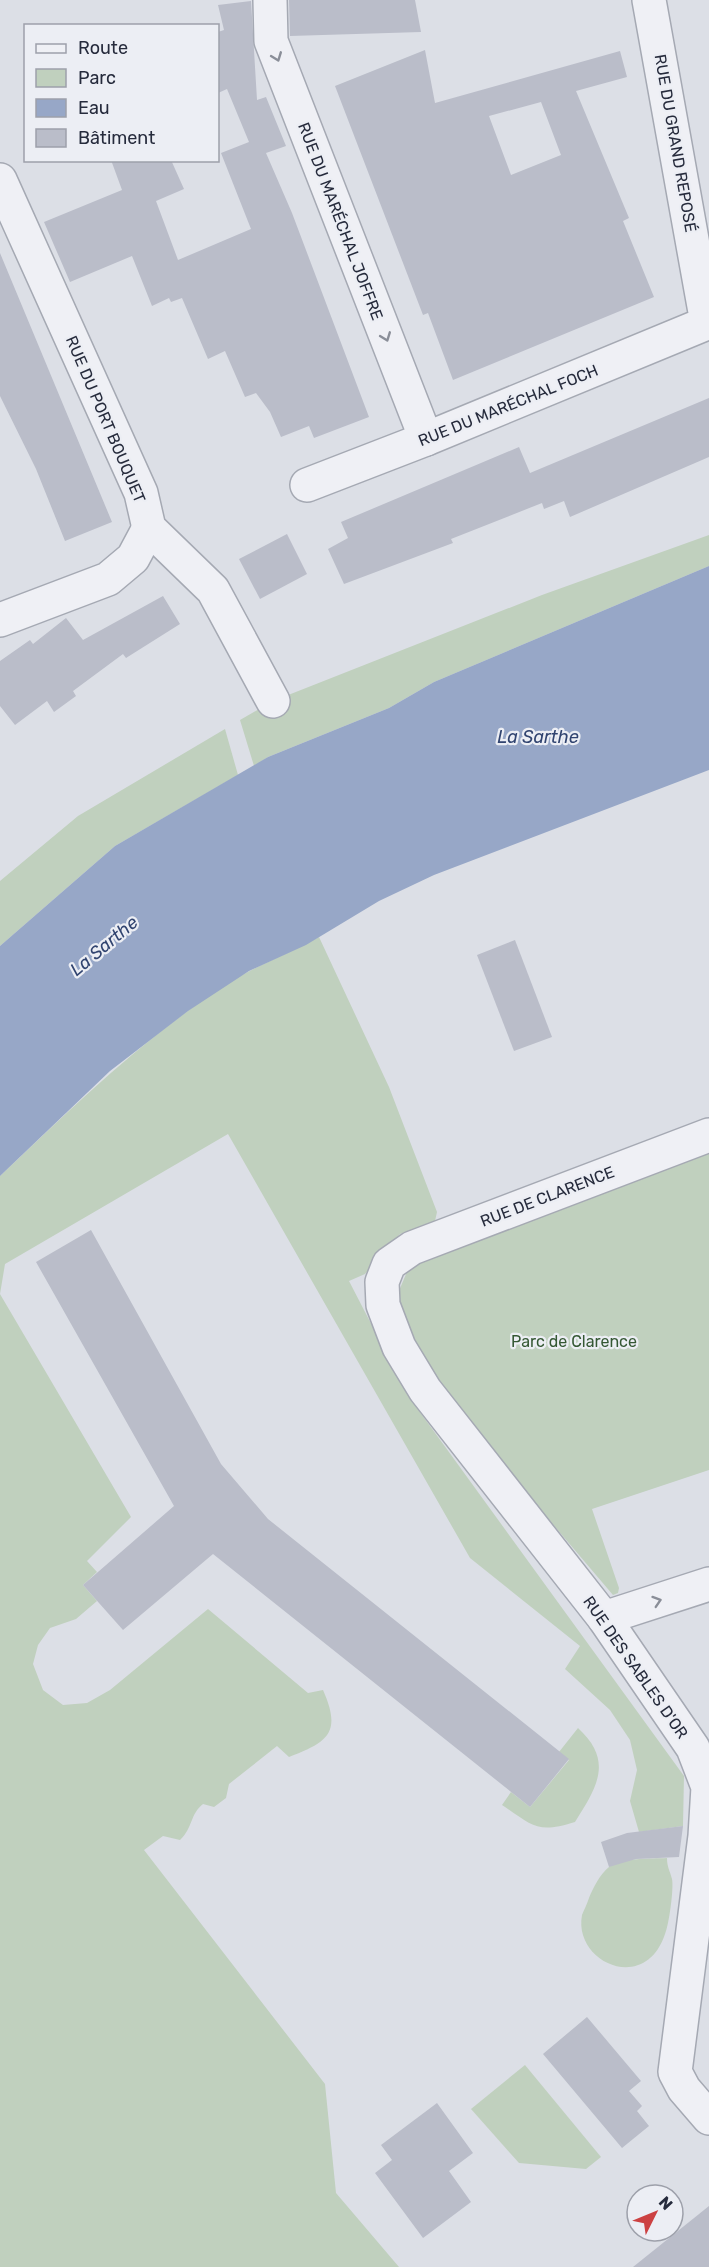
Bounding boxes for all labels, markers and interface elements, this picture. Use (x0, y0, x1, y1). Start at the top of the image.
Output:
legend (24, 24, 219, 162)
text: Route (78, 37, 128, 59)
one-way arrow (270, 52, 283, 62)
street label: RUE DU GRAND REPOSÉ (650, 53, 701, 234)
text: Parc (78, 67, 116, 89)
text: Eau (78, 97, 110, 119)
street label: RUE DU MARÉCHAL JOFFRE (294, 120, 387, 323)
text: Bâtiment (78, 127, 155, 149)
one-way arrow (379, 331, 391, 342)
street label: RUE DU PORT BOUQUET (62, 333, 149, 506)
street label: RUE DU MARÉCHAL FOCH (415, 361, 601, 450)
water label: La Sarthe (497, 726, 579, 748)
water label: La Sarthe (66, 911, 142, 981)
street label: RUE DE CLARENCE (477, 1162, 617, 1231)
park label: Parc de Clarence (511, 1332, 637, 1351)
street label: RUE DES SABLES D'OR (579, 1592, 692, 1742)
one-way arrow (651, 1596, 662, 1609)
north arrow (625, 2183, 685, 2243)
text: N (655, 2192, 676, 2214)

